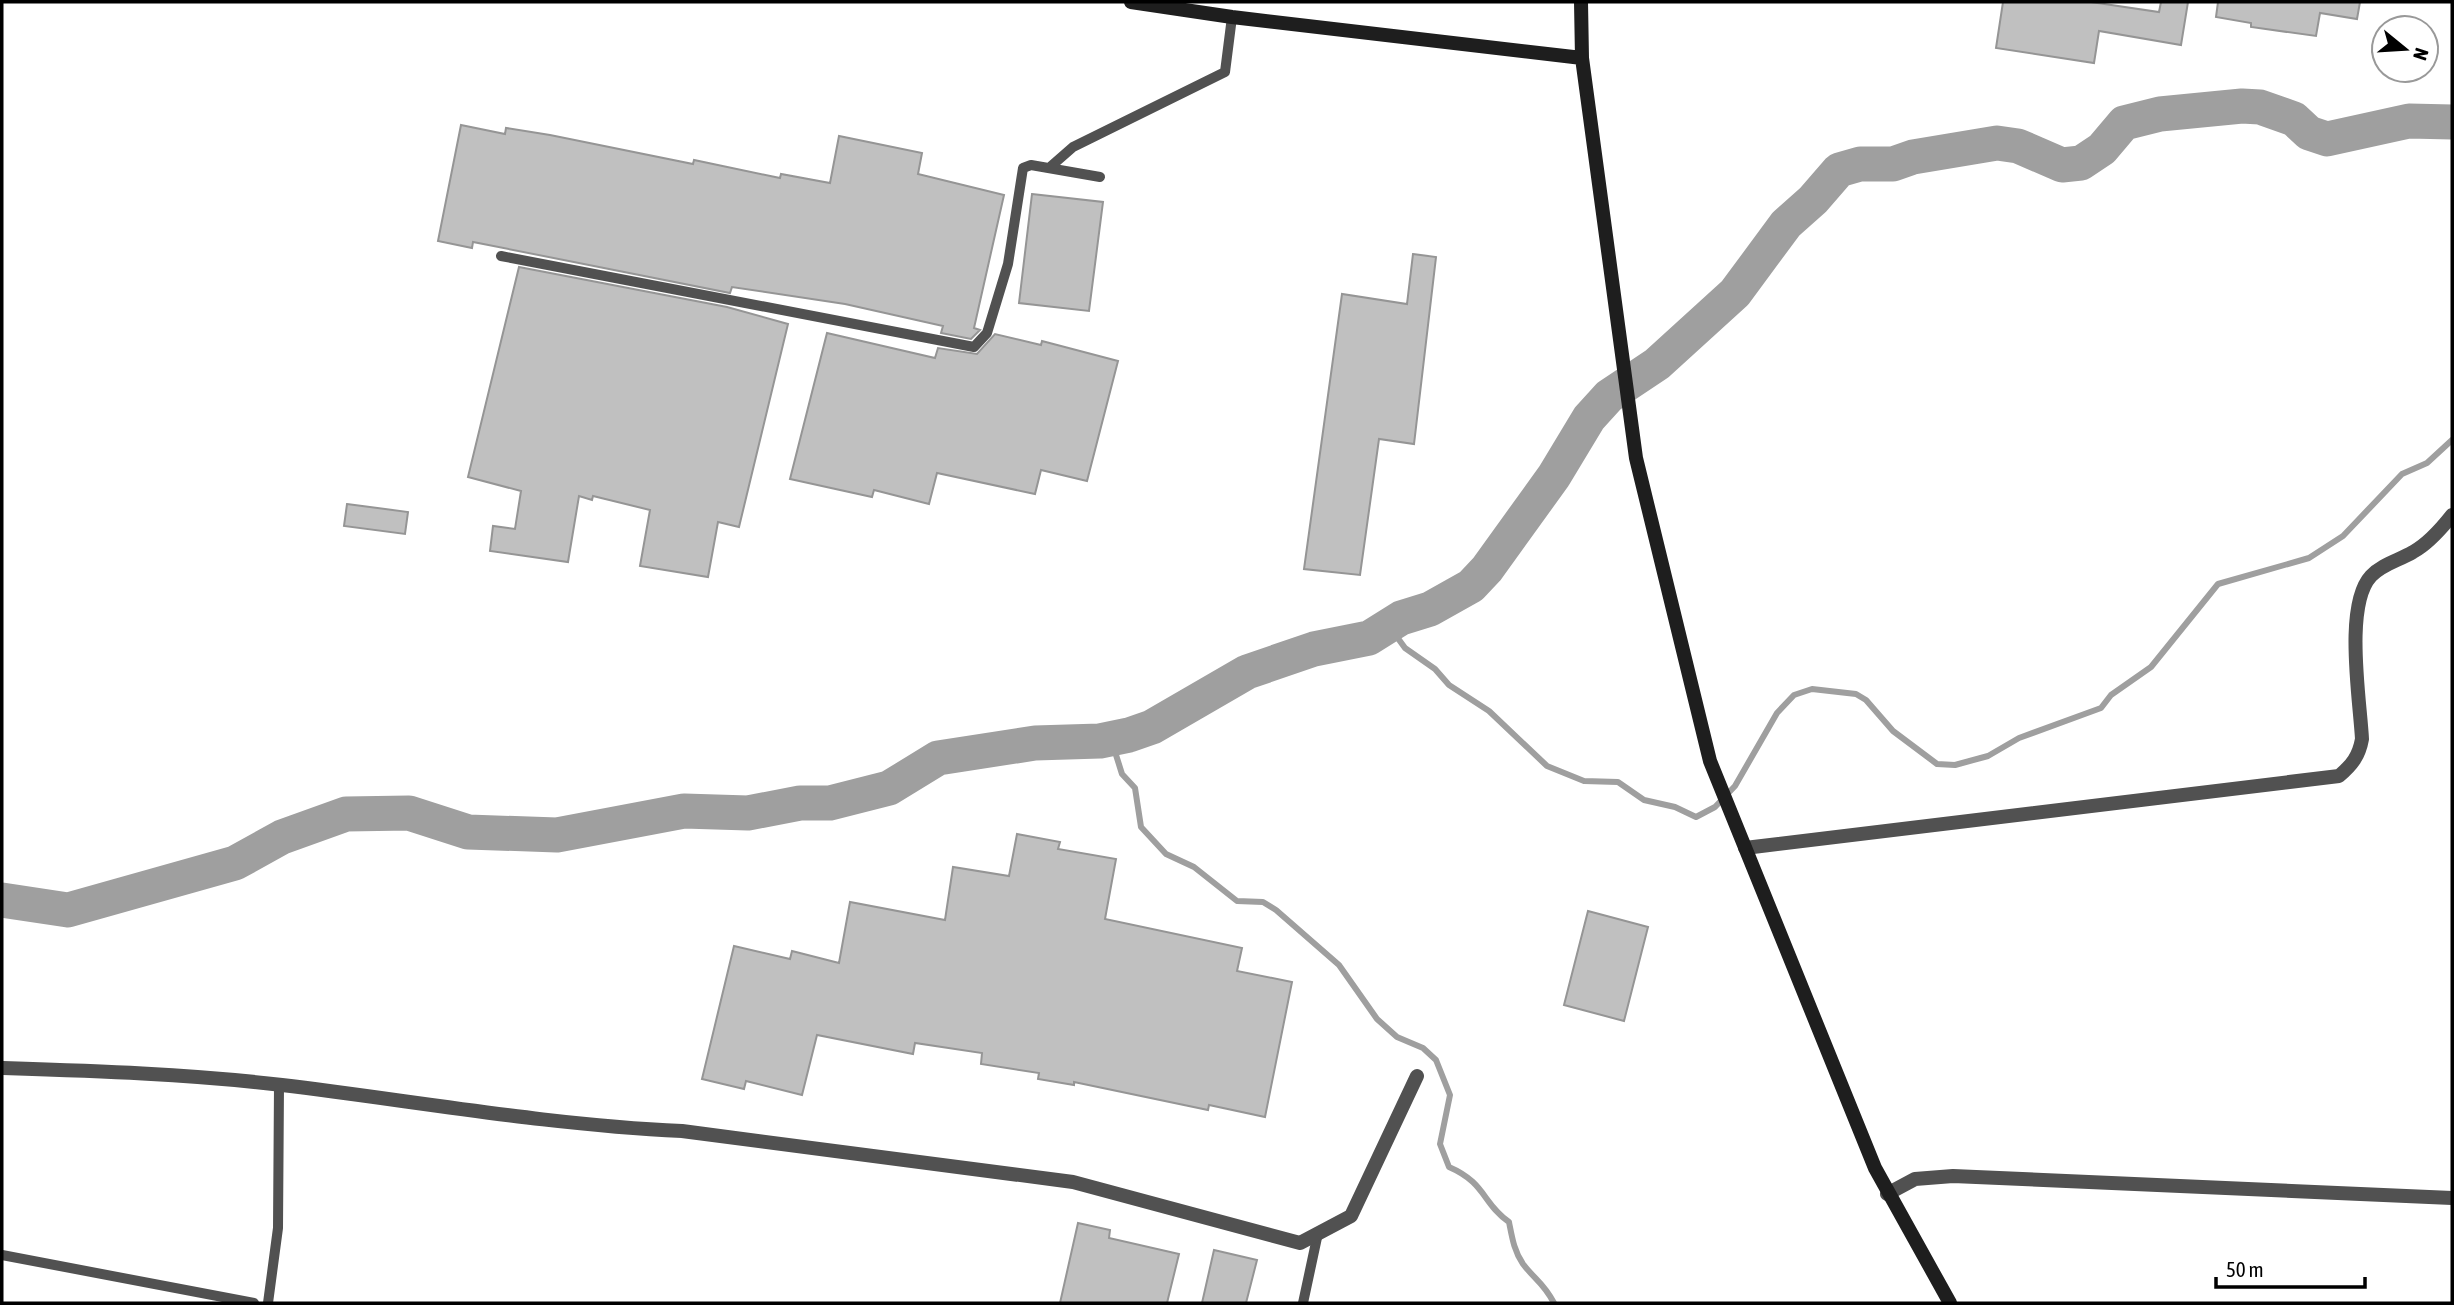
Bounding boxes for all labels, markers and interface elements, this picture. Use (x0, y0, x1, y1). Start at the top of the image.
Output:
north arrow (2370, 14, 2440, 84)
text: N (2409, 46, 2433, 63)
scale bar (2216, 1246, 2365, 1290)
text: 50 m (2226, 1257, 2264, 1281)

